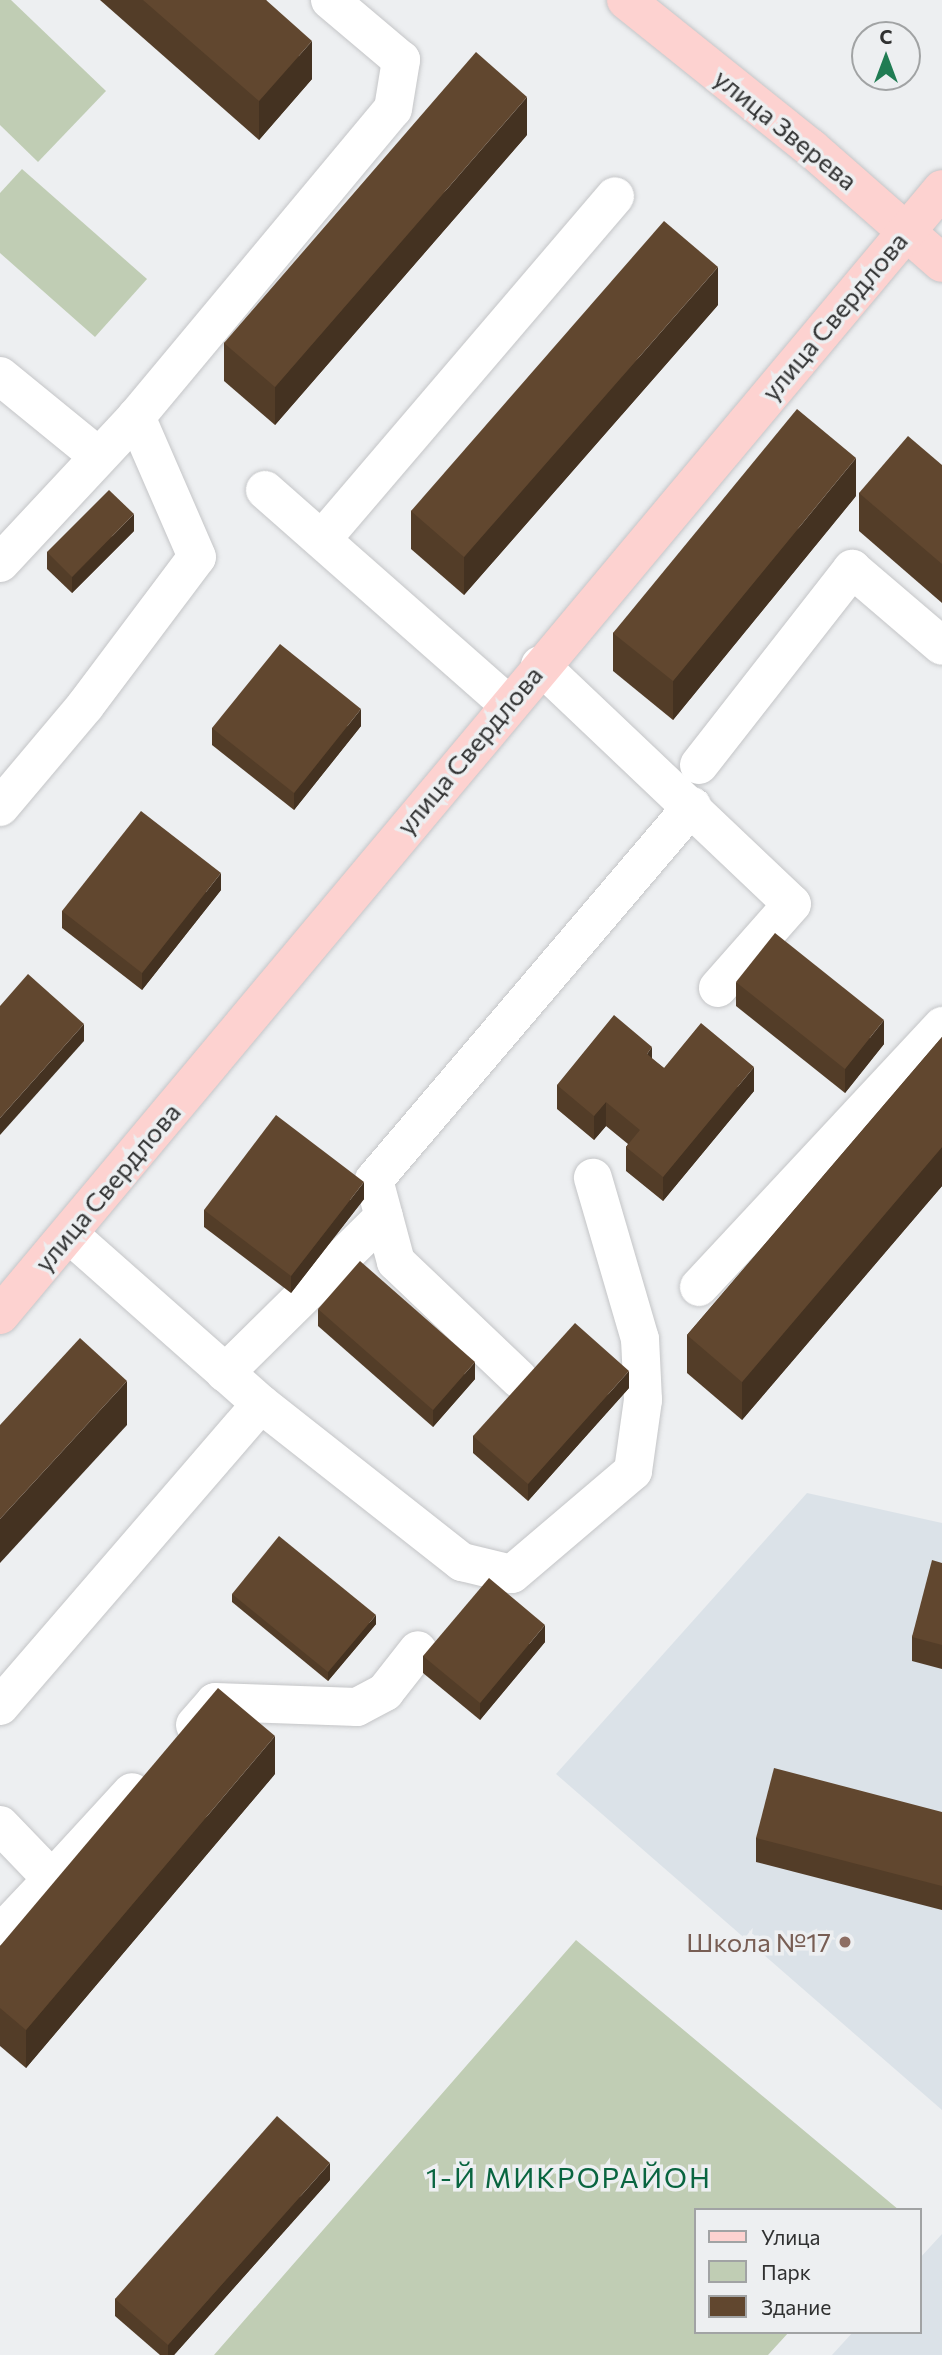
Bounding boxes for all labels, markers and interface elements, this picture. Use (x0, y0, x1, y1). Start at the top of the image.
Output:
north arrow (851, 21, 921, 91)
text: С (880, 25, 893, 48)
street label: улица Зверева (708, 62, 864, 196)
street label: улица Свердлова (754, 225, 914, 407)
street label: улица Свердлова (389, 659, 549, 841)
street label: улица Свердлова (27, 1096, 187, 1278)
place label: Школа №17 (686, 1926, 831, 1958)
marker: Школа №17 (837, 1934, 853, 1950)
district label: 1-Й МИКРОРАЙОН (428, 2160, 710, 2194)
legend (694, 2208, 921, 2334)
text: Улица (761, 2224, 820, 2249)
text: Парк (761, 2259, 811, 2284)
text: Здание (761, 2294, 831, 2319)

